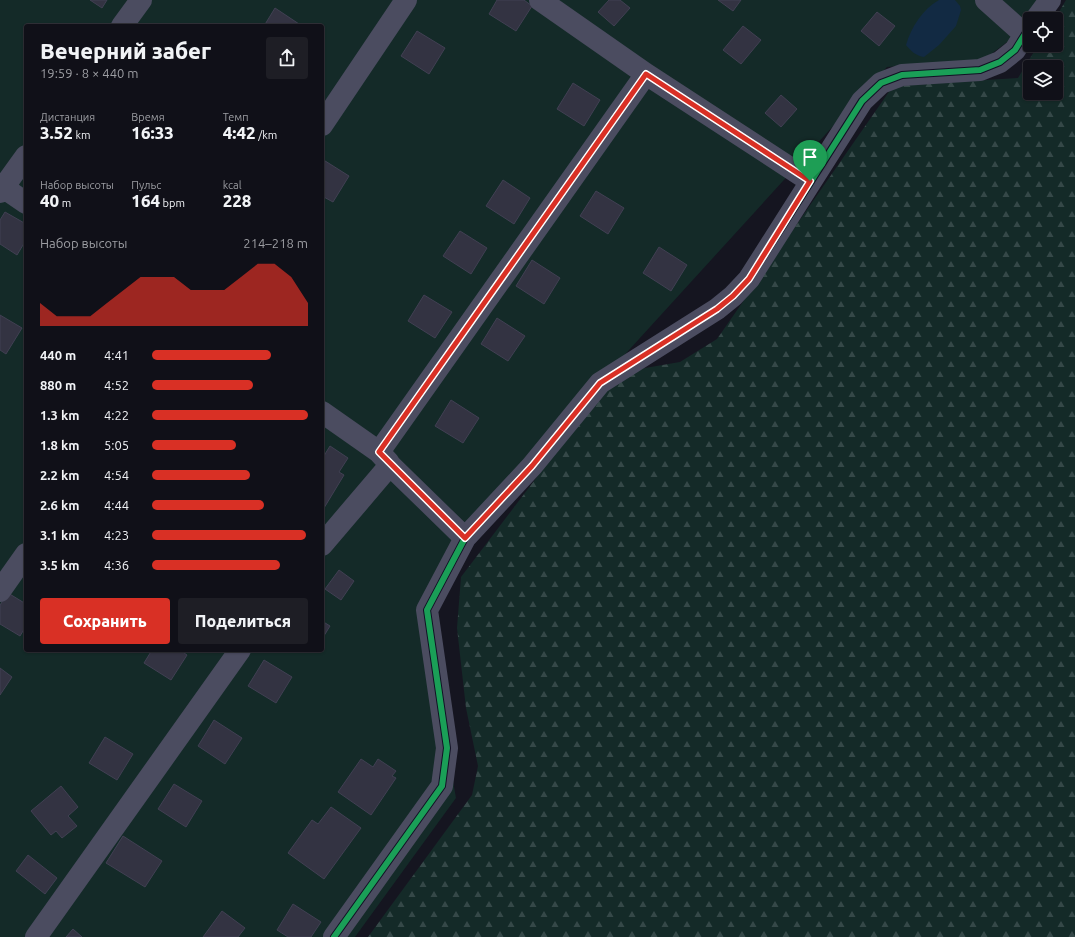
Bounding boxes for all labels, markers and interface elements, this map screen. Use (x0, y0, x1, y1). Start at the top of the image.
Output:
map controls (1023, 12, 1063, 100)
button: locate (1023, 12, 1063, 52)
button: share (266, 37, 308, 79)
text: Вечерний забег (40, 38, 211, 63)
button: layers (1023, 60, 1063, 100)
text: 19:59 · 8 × 440 m (40, 66, 139, 80)
text: Дистанция (40, 111, 95, 123)
text: Время (131, 111, 165, 123)
text: Темп (223, 111, 249, 123)
text: 3.52 (40, 123, 73, 142)
text: 16:33 (131, 123, 174, 142)
text: 4:42 (223, 123, 256, 142)
text: km (73, 129, 91, 141)
text: /km (256, 129, 277, 141)
pin (793, 140, 827, 181)
icon: arrive (799, 146, 821, 168)
text: Набор высоты (40, 179, 114, 191)
text: Пульс (131, 179, 161, 191)
text: kcal (223, 179, 242, 191)
text: 40 (40, 191, 59, 210)
text: 164 (131, 191, 160, 210)
text: 228 (223, 191, 251, 210)
text: m (59, 197, 71, 209)
text: bpm (160, 197, 185, 209)
text: Набор высоты (40, 236, 127, 250)
text: 214–218 m (243, 236, 308, 250)
text: 440 m (40, 348, 76, 362)
text: 4:41 (104, 348, 129, 362)
text: 880 m (40, 378, 76, 392)
text: 4:52 (104, 378, 129, 392)
text: 1.3 km (40, 408, 79, 422)
text: 4:22 (104, 408, 129, 422)
text: 1.8 km (40, 438, 79, 452)
text: 5:05 (104, 438, 129, 452)
text: 2.2 km (40, 468, 79, 482)
text: 4:54 (104, 468, 129, 482)
text: 2.6 km (40, 498, 79, 512)
text: 4:44 (104, 498, 129, 512)
text: 3.1 km (40, 528, 79, 542)
text: 4:23 (104, 528, 129, 542)
text: 3.5 km (40, 558, 79, 572)
text: 4:36 (104, 558, 129, 572)
button: Сохранить (40, 598, 170, 644)
button: Поделиться (178, 598, 308, 644)

